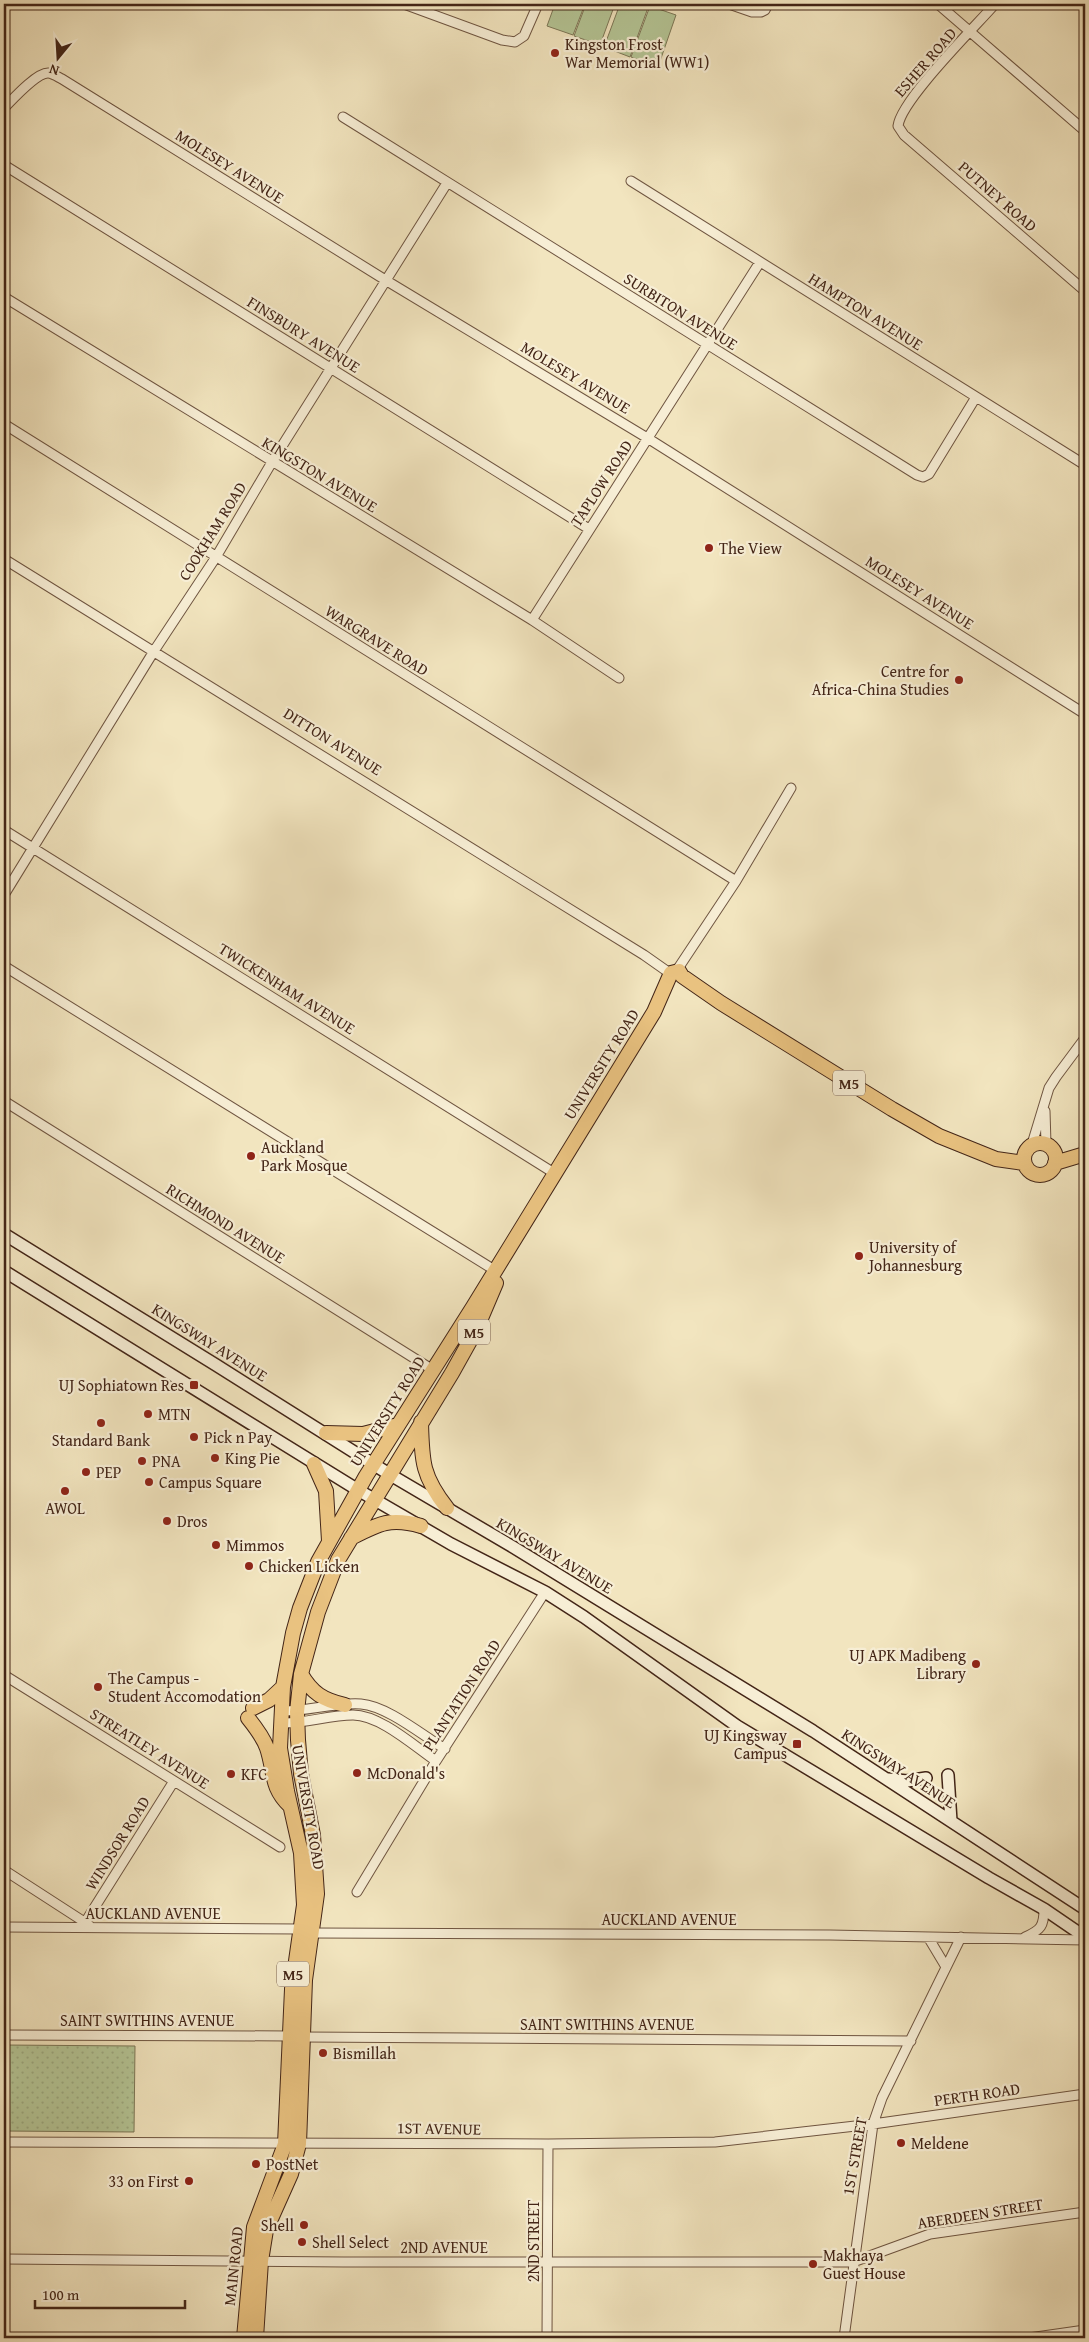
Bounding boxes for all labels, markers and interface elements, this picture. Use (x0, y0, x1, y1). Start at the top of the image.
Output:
street label: ESHER ROAD (888, 22, 962, 102)
north arrow (32, 32, 82, 82)
place label: Kingston Frost War Memorial (WW1) (565, 32, 709, 74)
marker: Kingston Frost War Memorial (WW1) (549, 47, 561, 59)
text: N (46, 59, 62, 81)
street label: MOLESEY AVENUE (171, 123, 289, 209)
street label: PUTNEY ROAD (953, 155, 1043, 237)
street label: SURBITON AVENUE (619, 266, 743, 356)
street label: HAMPTON AVENUE (804, 266, 928, 356)
street label: FINSBURY AVENUE (243, 290, 365, 378)
street label: MOLESEY AVENUE (517, 335, 635, 419)
street label: KINGSTON AVENUE (258, 430, 382, 518)
street label: TAPLOW ROAD (564, 435, 638, 531)
street label: COOKHAM ROAD (172, 477, 252, 585)
place label: The View (719, 536, 782, 560)
marker: The View (703, 542, 715, 554)
street label: MOLESEY AVENUE (861, 549, 979, 635)
street label: WARGRAVE ROAD (320, 598, 434, 682)
place label: Centre for Africa-China Studies (812, 659, 949, 701)
marker: Centre for Africa-China Studies (953, 674, 965, 686)
street label: DITTON AVENUE (279, 701, 387, 781)
street label: TWICKENHAM AVENUE (214, 936, 360, 1040)
street label: UNIVERSITY ROAD (557, 1004, 645, 1124)
road number: M5 (833, 1070, 865, 1096)
place label: Auckland Park Mosque (261, 1135, 348, 1177)
marker: Auckland Park Mosque (245, 1150, 257, 1162)
street label: RICHMOND AVENUE (162, 1177, 290, 1269)
place label: University of Johannesburg (867, 1235, 962, 1277)
marker: University of Johannesburg (853, 1250, 865, 1262)
street label: KINGSWAY AVENUE (148, 1297, 272, 1387)
road number: M5 (458, 1320, 490, 1344)
street label: UNIVERSITY ROAD (343, 1351, 431, 1471)
place label: UJ Sophiatown Res (59, 1373, 184, 1397)
marker: UJ Sophiatown Res (188, 1379, 200, 1391)
place label: MTN (158, 1402, 191, 1426)
marker: MTN (142, 1408, 154, 1420)
marker: Standard Bank (95, 1417, 107, 1429)
place label: Pick n Pay (204, 1425, 272, 1449)
place label: Standard Bank (52, 1428, 151, 1452)
marker: Pick n Pay (188, 1431, 200, 1443)
place label: King Pie (225, 1446, 280, 1470)
place label: PNA (152, 1449, 181, 1473)
marker: King Pie (209, 1452, 221, 1464)
marker: PNA (136, 1455, 148, 1467)
place label: PEP (96, 1460, 121, 1484)
marker: PEP (80, 1466, 92, 1478)
place label: Campus Square (159, 1470, 262, 1494)
marker: Campus Square (143, 1476, 155, 1488)
marker: AWOL (59, 1485, 71, 1497)
place label: AWOL (45, 1496, 85, 1520)
place label: Dros (177, 1509, 208, 1533)
street label: KINGSWAY AVENUE (492, 1511, 618, 1599)
marker: Dros (161, 1515, 173, 1527)
place label: Mimmos (226, 1533, 284, 1557)
marker: Mimmos (210, 1539, 222, 1551)
place label: Chicken Licken (259, 1554, 359, 1578)
marker: Chicken Licken (243, 1560, 255, 1572)
street label: PLANTATION ROAD (416, 1634, 506, 1756)
place label: UJ APK Madibeng Library (849, 1643, 966, 1685)
marker: UJ APK Madibeng Library (970, 1658, 982, 1670)
place label: The Campus - Student Accomodation (108, 1666, 261, 1708)
marker: The Campus - Student Accomodation (92, 1681, 104, 1693)
street label: STREATLEY AVENUE (85, 1701, 215, 1795)
street label: KINGSWAY AVENUE (837, 1722, 961, 1814)
place label: UJ Kingsway Campus (704, 1723, 787, 1765)
marker: UJ Kingsway Campus (791, 1738, 803, 1750)
street label: UNIVERSITY ROAD (286, 1743, 332, 1872)
place label: McDonald's (367, 1761, 445, 1785)
place label: KFC (241, 1762, 267, 1786)
marker: McDonald's (351, 1767, 363, 1779)
marker: KFC (225, 1768, 237, 1780)
street label: WINDSOR ROAD (79, 1791, 156, 1895)
street label: AUCKLAND AVENUE (85, 1901, 221, 1925)
street label: AUCKLAND AVENUE (601, 1907, 737, 1931)
road number: M5 (277, 1962, 309, 1986)
street label: SAINT SWITHINS AVENUE (60, 2008, 234, 2032)
street label: SAINT SWITHINS AVENUE (520, 2012, 694, 2036)
place label: Bismillah (333, 2041, 396, 2065)
marker: Bismillah (317, 2047, 329, 2059)
street label: PERTH ROAD (932, 2076, 1022, 2112)
street label: 1ST AVENUE (397, 2115, 481, 2141)
street label: 1ST STREET (835, 2115, 873, 2197)
place label: Meldene (911, 2131, 969, 2155)
marker: Meldene (895, 2137, 907, 2149)
place label: PostNet (266, 2152, 319, 2176)
marker: PostNet (250, 2158, 262, 2170)
place label: 33 on First (109, 2169, 179, 2193)
marker: 33 on First (183, 2175, 195, 2187)
street label: ABERDEEN STREET (915, 2191, 1045, 2235)
street label: 2ND STREET (521, 2200, 545, 2282)
place label: Shell (261, 2213, 295, 2237)
marker: Shell (298, 2219, 310, 2231)
street label: MAIN ROAD (217, 2225, 249, 2307)
place label: Shell Select (312, 2230, 389, 2254)
street label: 2ND AVENUE (400, 2235, 488, 2259)
marker: Shell Select (296, 2236, 308, 2248)
place label: Makhaya Guest House (823, 2243, 905, 2285)
marker: Makhaya Guest House (807, 2258, 819, 2270)
scale bar (35, 2277, 185, 2309)
text: 100 m (42, 2284, 80, 2305)

